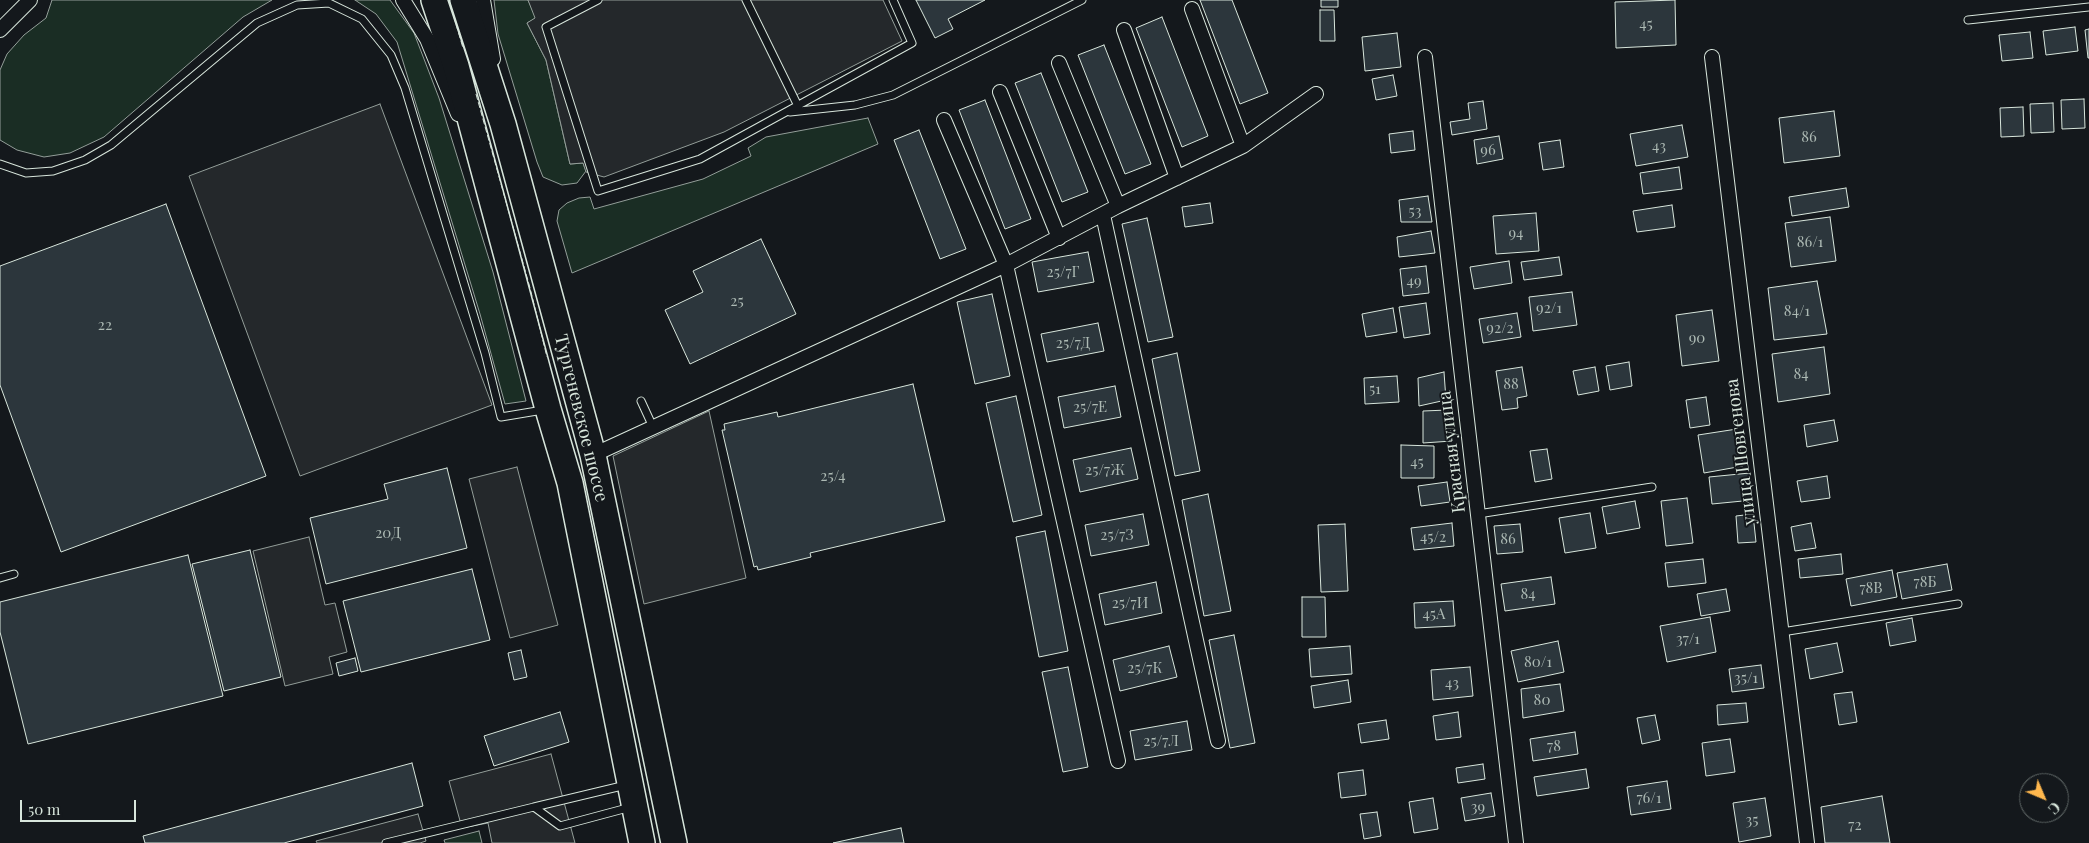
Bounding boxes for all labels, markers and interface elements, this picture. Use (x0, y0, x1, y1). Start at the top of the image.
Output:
house number: 45 (1639, 15, 1653, 33)
house number: 86 (1801, 128, 1817, 146)
house number: 43 (1652, 137, 1666, 155)
house number: 96 (1480, 141, 1496, 159)
house number: 53 (1409, 202, 1421, 220)
house number: 94 (1508, 224, 1524, 242)
house number: 86/1 (1797, 233, 1823, 251)
house number: 25/7Г (1047, 263, 1079, 281)
house number: 49 (1406, 272, 1422, 290)
house number: 25 (730, 292, 744, 310)
house number: 92/1 (1536, 299, 1562, 317)
house number: 84/1 (1784, 302, 1810, 320)
house number: 22 (98, 316, 112, 334)
house number: 92/2 (1486, 319, 1514, 337)
house number: 90 (1689, 329, 1705, 347)
street label: Тургеневское шоссе (550, 332, 612, 504)
house number: 25/7Д (1056, 334, 1090, 352)
house number: 84 (1793, 365, 1809, 383)
house number: 88 (1503, 375, 1519, 393)
street label: улица Шовгенова (1721, 377, 1761, 527)
house number: 51 (1369, 380, 1381, 398)
street label: Красная улица (1434, 390, 1470, 514)
house number: 25/7Е (1073, 398, 1107, 416)
house number: 45 (1410, 453, 1424, 471)
house number: 25/7Ж (1085, 461, 1125, 479)
house number: 25/4 (820, 467, 846, 485)
house number: 20Д (375, 524, 401, 542)
house number: 25/7З (1100, 526, 1134, 544)
house number: 45/2 (1420, 528, 1446, 546)
house number: 86 (1500, 530, 1516, 548)
house number: 78Б (1914, 573, 1936, 591)
house number: 78В (1859, 579, 1883, 597)
house number: 84 (1520, 585, 1536, 603)
house number: 25/7И (1112, 594, 1148, 612)
house number: 45А (1422, 605, 1446, 623)
house number: 37/1 (1676, 630, 1700, 648)
house number: 80/1 (1524, 653, 1552, 671)
house number: 25/7К (1127, 659, 1163, 677)
house number: 35/1 (1734, 669, 1758, 687)
house number: 43 (1445, 674, 1459, 692)
house number: 80 (1534, 691, 1550, 709)
house number: 25/7Л (1143, 732, 1179, 750)
house number: 78 (1547, 737, 1561, 755)
north arrow (2019, 773, 2069, 823)
house number: 76/1 (1637, 789, 1661, 807)
scale bar (22, 790, 139, 822)
house number: 39 (1471, 798, 1485, 816)
text: С (2044, 798, 2064, 818)
text: 50 m (28, 799, 60, 819)
house number: 35 (1746, 811, 1758, 829)
house number: 72 (1848, 816, 1862, 834)

